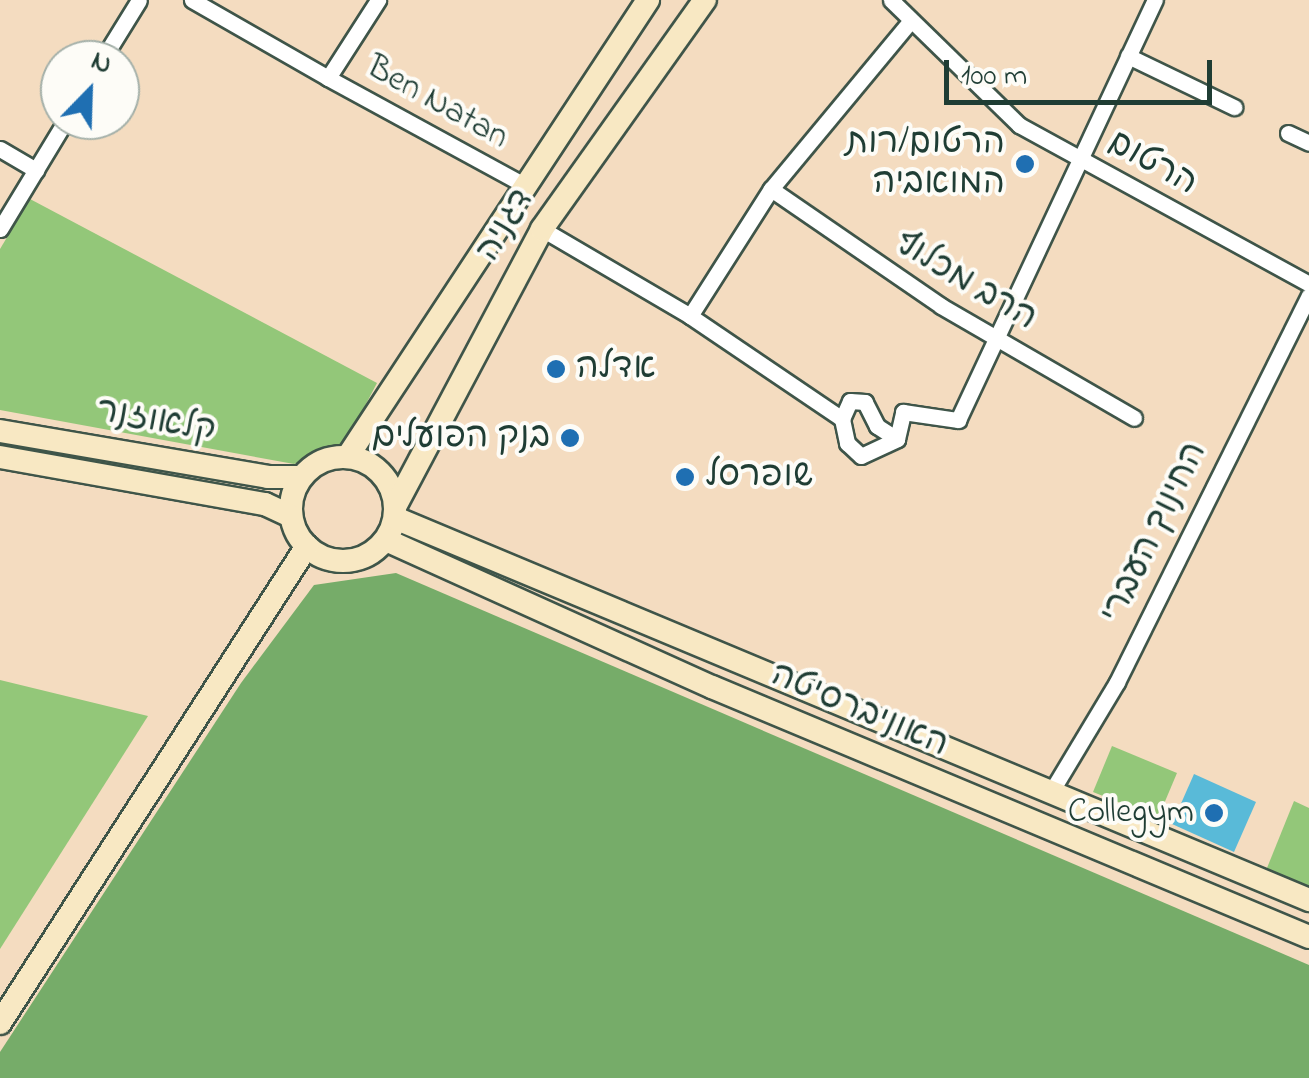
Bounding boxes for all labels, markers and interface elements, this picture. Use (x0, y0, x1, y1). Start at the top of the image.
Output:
north arrow (40, 40, 140, 140)
scale bar (949, 40, 1216, 102)
text: N (84, 41, 118, 86)
street label: Ben Natan (359, 47, 515, 159)
text: 100 m (961, 55, 1027, 99)
street label: הרטום (1100, 122, 1204, 206)
place label: הרטום/רות המואביה (845, 123, 1005, 205)
marker: הרטום/רות המואביה (1014, 153, 1036, 175)
street label: דגניה (468, 182, 544, 270)
street label: הרב מכלוף (886, 223, 1044, 341)
place label: אדלה (576, 348, 656, 390)
marker: אדלה (545, 358, 567, 380)
street label: קלאוזנר (93, 391, 219, 453)
place label: בנק הפועלים (371, 417, 550, 459)
marker: בנק הפועלים (559, 427, 581, 449)
street label: החינוך העברי (1093, 435, 1217, 631)
place label: שופרסל (705, 456, 813, 498)
marker: שופרסל (674, 466, 696, 488)
street label: האוניברסיטה (764, 655, 954, 767)
place label: Collegym (1068, 792, 1194, 834)
marker: Collegym (1203, 802, 1225, 824)

